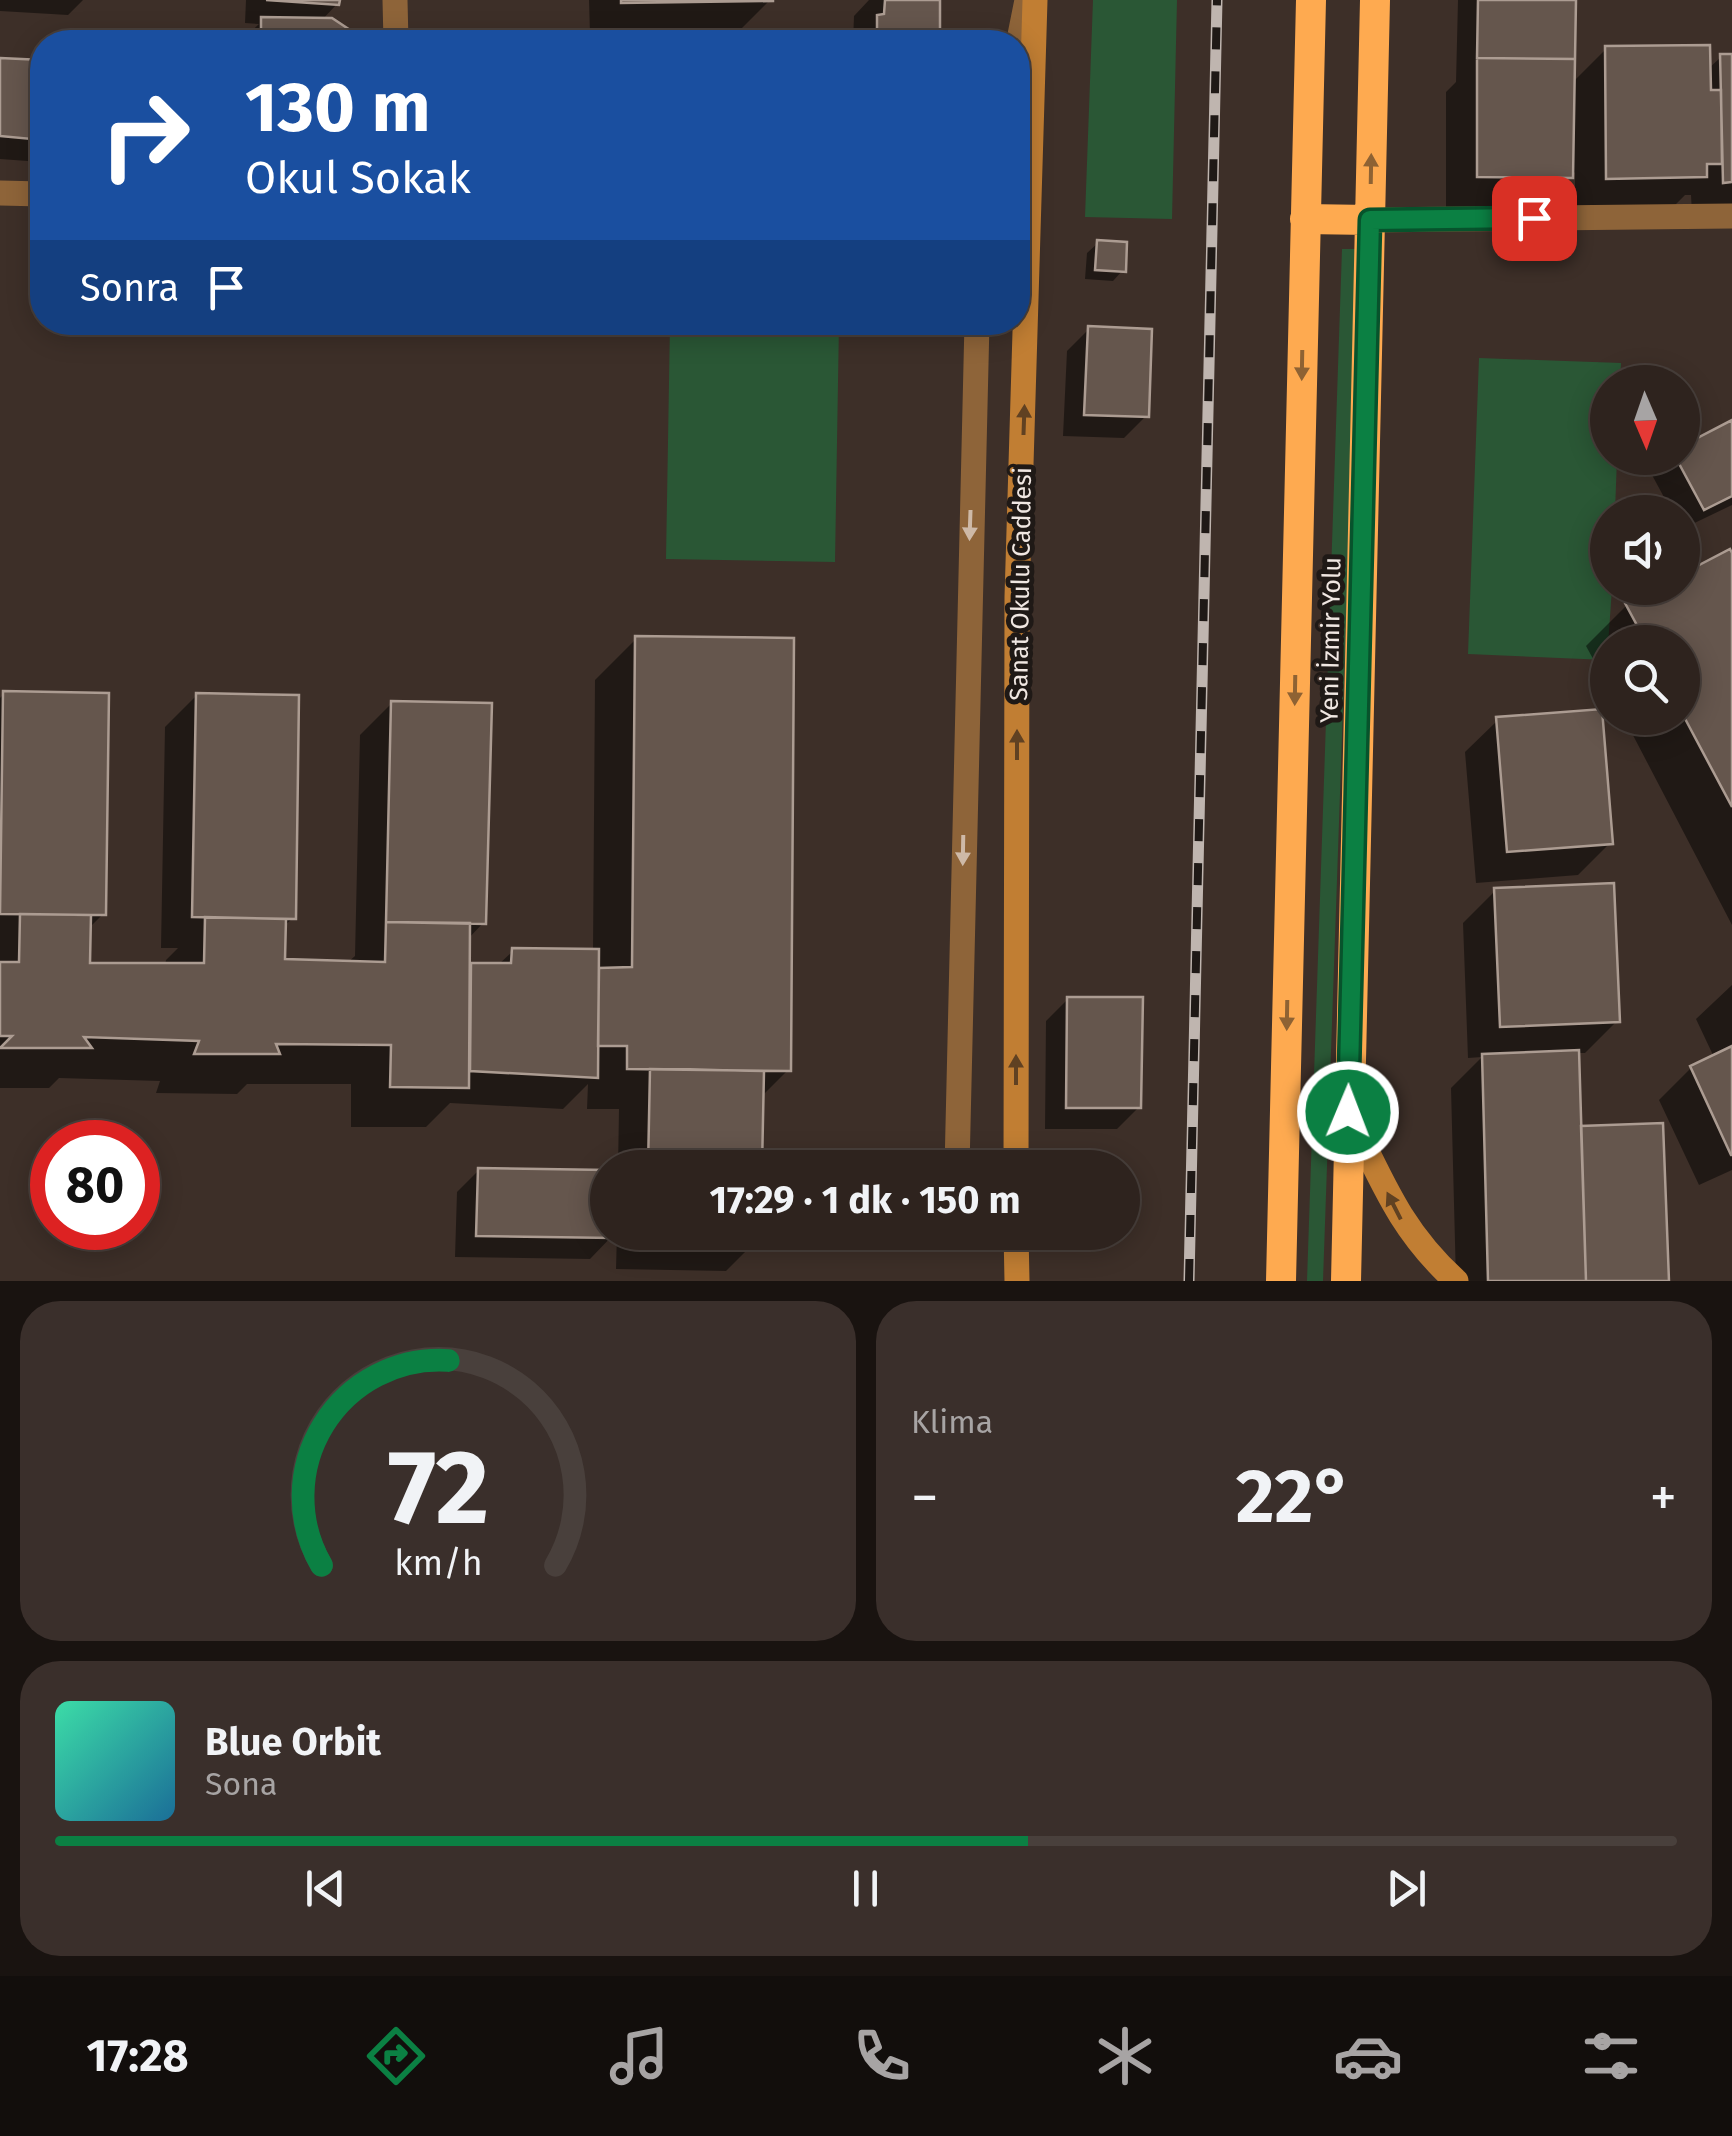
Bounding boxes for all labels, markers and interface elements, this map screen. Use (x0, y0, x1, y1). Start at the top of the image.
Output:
text: 130 m (245, 66, 431, 150)
icon: right (80, 70, 210, 200)
text: Okul Sokak (245, 151, 471, 205)
one-way arrow (1363, 152, 1379, 184)
pin (1492, 176, 1577, 261)
icon: arrive (1507, 191, 1562, 246)
icon: arrive (199, 260, 254, 315)
text: Sonra (80, 265, 179, 311)
one-way arrow (1294, 350, 1310, 382)
north arrow (1590, 365, 1700, 475)
map controls (1590, 365, 1700, 735)
one-way arrow (1016, 404, 1032, 436)
street label: Sanat Okulu Caddesi (1004, 467, 1038, 701)
button: sound (1590, 495, 1700, 605)
one-way arrow (962, 509, 978, 541)
street label: Yeni İzmir Yolu (1314, 557, 1347, 723)
button: search (1590, 625, 1700, 735)
one-way arrow (1286, 675, 1302, 707)
one-way arrow (1009, 729, 1025, 761)
one-way arrow (955, 834, 971, 866)
one-way arrow (1279, 999, 1295, 1031)
one-way arrow (1008, 1054, 1024, 1086)
position arrow (1296, 1060, 1400, 1164)
speed limit sign: 80 (30, 1120, 160, 1250)
text: 17:29 · 1 dk · 150 m (709, 1177, 1021, 1223)
one-way arrow (1386, 1192, 1403, 1221)
text: Klima (911, 1403, 993, 1441)
text: 72 (387, 1426, 489, 1551)
text: 22° (1236, 1452, 1352, 1542)
text: − (911, 1465, 939, 1531)
text: + (1650, 1465, 1677, 1531)
text: km/h (394, 1542, 482, 1584)
text: Blue Orbit (205, 1719, 381, 1765)
text: Sona (205, 1765, 277, 1803)
icon: previous (298, 1861, 353, 1916)
icon: pause (838, 1861, 893, 1916)
icon: next (1379, 1861, 1434, 1916)
icon: directions (361, 2021, 431, 2091)
icon: music (604, 2021, 674, 2091)
icon: phone (847, 2021, 917, 2091)
icon: climate (1090, 2021, 1160, 2091)
icon: car (1333, 2021, 1403, 2091)
icon: filters (1576, 2021, 1646, 2091)
text: 17:28 (86, 2029, 189, 2083)

